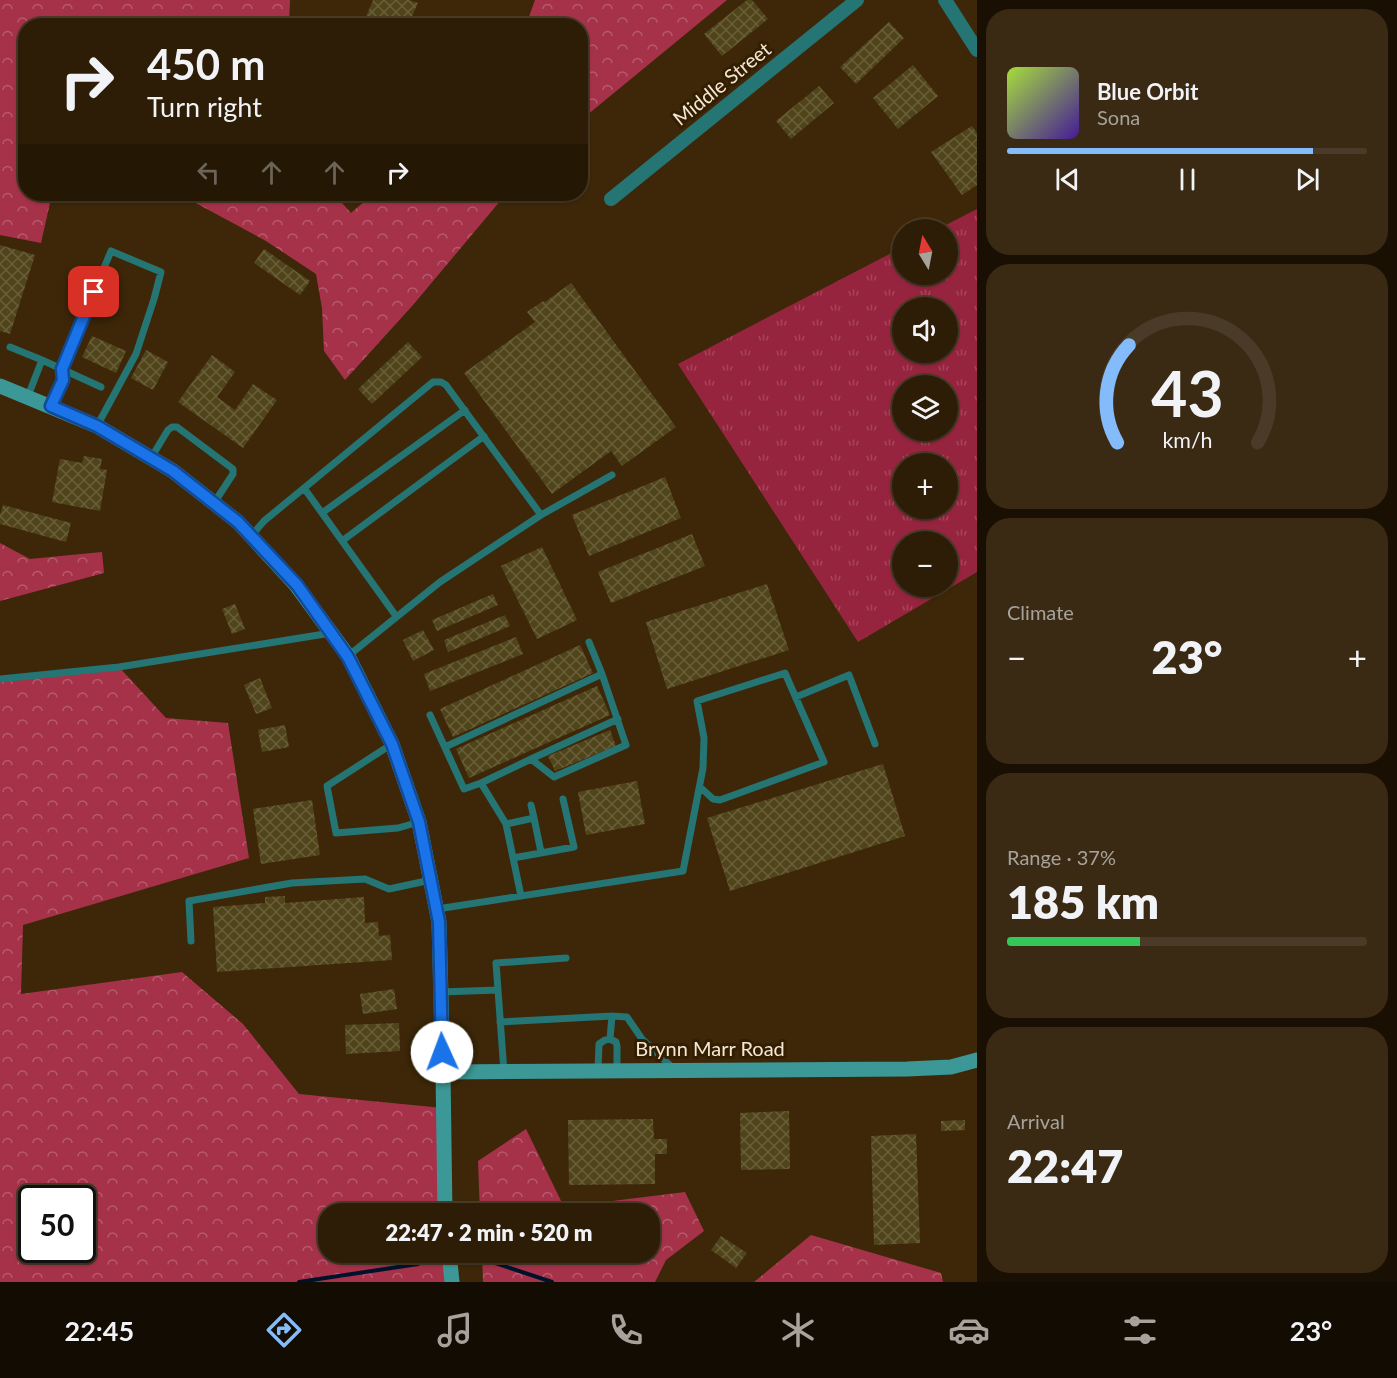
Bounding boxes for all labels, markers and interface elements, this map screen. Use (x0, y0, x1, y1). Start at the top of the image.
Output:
street label: Middle Street (668, 37, 775, 130)
text: 450 m (147, 39, 265, 89)
icon: right (48, 42, 126, 120)
text: Blue Orbit (1097, 78, 1198, 105)
text: Turn right (147, 90, 262, 123)
text: Sona (1097, 105, 1140, 129)
icon: left (192, 156, 225, 189)
icon: ahead (255, 156, 288, 189)
icon: ahead (318, 156, 351, 189)
icon: right (381, 156, 414, 189)
icon: previous (1051, 163, 1084, 196)
icon: pause (1171, 163, 1204, 196)
icon: next (1291, 163, 1324, 196)
north arrow (892, 219, 958, 285)
map controls (892, 219, 958, 597)
pin (68, 266, 119, 317)
icon: arrive (77, 275, 110, 308)
button: sound (892, 297, 958, 363)
text: 43 (1151, 356, 1223, 431)
button: layers (892, 375, 958, 441)
text: km/h (1162, 428, 1212, 454)
button: + (892, 453, 958, 519)
button: − (892, 531, 958, 597)
text: Climate (1007, 600, 1074, 624)
text: 23° (1152, 630, 1222, 684)
text: − (1007, 637, 1026, 677)
text: + (1348, 637, 1367, 677)
text: Range · 37% (1007, 845, 1116, 869)
text: 185 km (1007, 875, 1159, 929)
position arrow (410, 1020, 474, 1084)
street label: Brynn Marr Road (635, 1036, 785, 1060)
text: Arrival (1007, 1109, 1065, 1133)
text: 22:47 (1007, 1139, 1123, 1193)
speed limit sign: 50 (18, 1185, 96, 1263)
text: 22:47 · 2 min · 520 m (386, 1219, 592, 1246)
icon: directions (263, 1309, 305, 1351)
icon: music (434, 1309, 476, 1351)
icon: phone (605, 1309, 647, 1351)
icon: climate (777, 1309, 819, 1351)
icon: car (948, 1309, 990, 1351)
icon: filters (1119, 1309, 1161, 1351)
text: 22:45 (65, 1314, 134, 1347)
text: 23° (1290, 1314, 1332, 1347)

